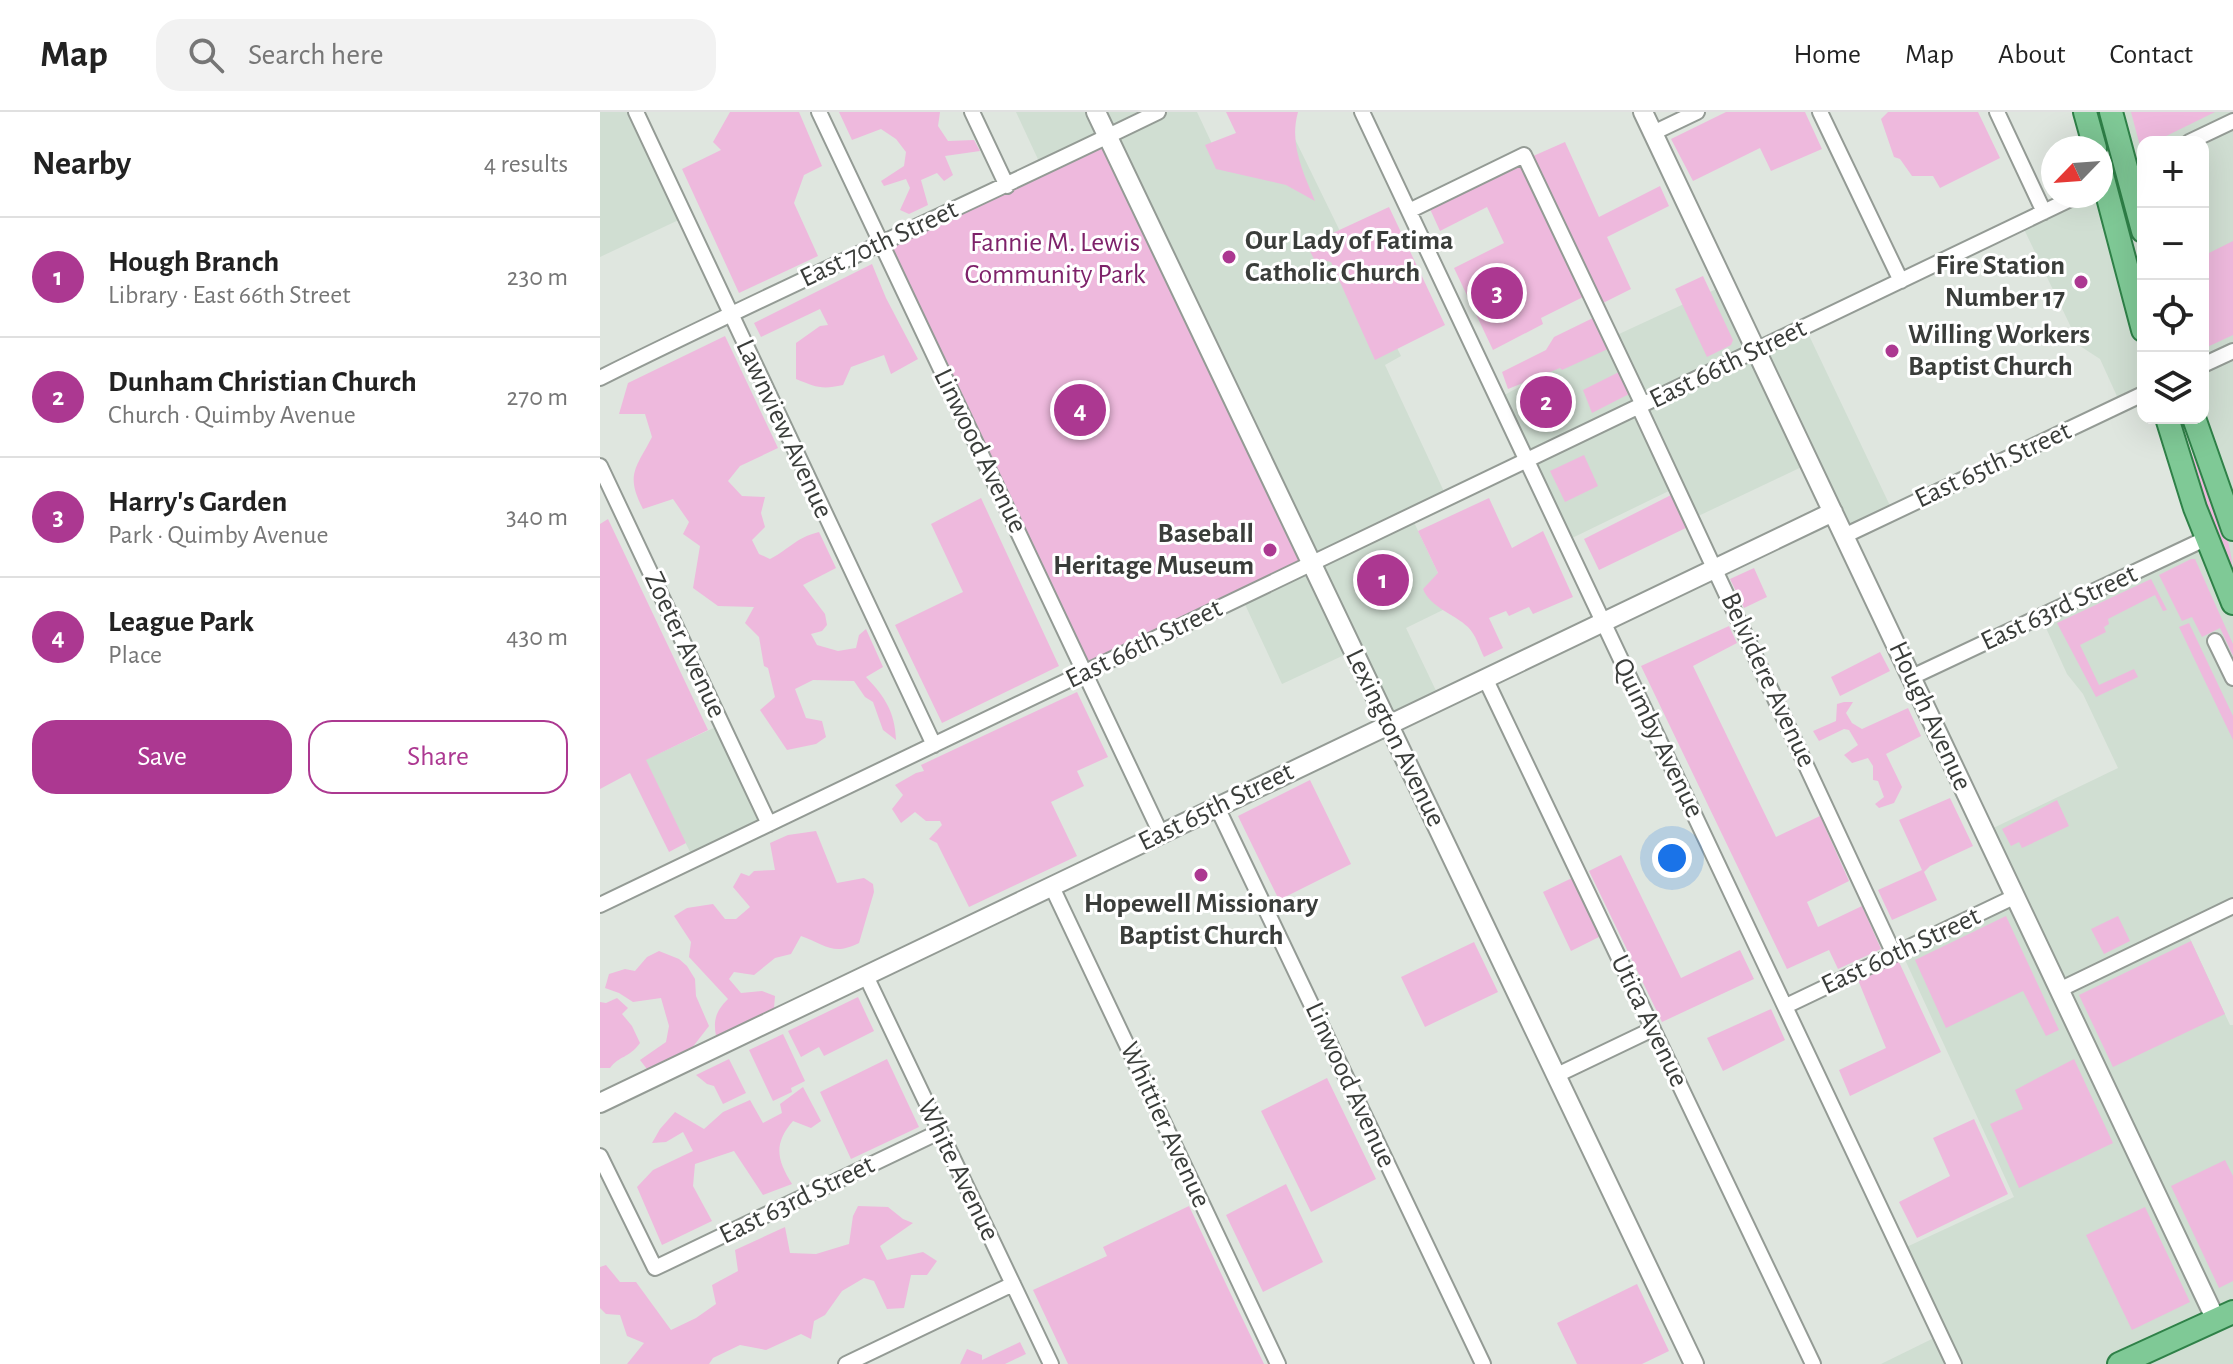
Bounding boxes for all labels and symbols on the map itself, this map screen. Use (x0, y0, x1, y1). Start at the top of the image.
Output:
north arrow (2041, 136, 2113, 208)
street label: East 70th Street (796, 195, 962, 293)
place label: Our Lady of Fatima Catholic Church (1245, 227, 1454, 287)
park label: Fannie M. Lewis Community Park (964, 229, 1146, 289)
marker: Our Lady of Fatima Catholic Church (1220, 248, 1238, 266)
place label: Fire Station Number 17 (1936, 252, 2065, 312)
pin: 3 (1471, 263, 1523, 323)
marker: Fire Station Number 17 (2072, 273, 2090, 291)
street label: East 66th Street (1645, 314, 1811, 414)
place label: Willing Workers Baptist Church (1908, 321, 2090, 381)
street label: Lawnview Avenue (730, 335, 838, 523)
marker: Willing Workers Baptist Church (1883, 342, 1901, 360)
street label: Linwood Avenue (928, 364, 1032, 538)
pin: 2 (1520, 372, 1572, 432)
pin: 4 (1054, 380, 1106, 440)
street label: East 65th Street (1911, 417, 2075, 513)
place label: Baseball Heritage Museum (1053, 520, 1254, 580)
marker: Baseball Heritage Museum (1261, 541, 1279, 559)
pin: 1 (1357, 550, 1409, 610)
street label: East 63rd Street (1977, 560, 2141, 656)
street label: Zoeter Avenue (639, 568, 731, 722)
street label: Belvidere Avenue (1715, 589, 1821, 771)
street label: East 66th Street (1061, 594, 1227, 694)
street label: Hough Avenue (1883, 637, 1977, 795)
street label: Lexington Avenue (1340, 645, 1450, 831)
street label: Quimby Avenue (1607, 654, 1709, 822)
street label: East 65th Street (1134, 757, 1298, 857)
your location (1652, 838, 1692, 878)
marker: Hopewell Missionary Baptist Church (1192, 866, 1210, 884)
place label: Hopewell Missionary Baptist Church (1084, 890, 1319, 950)
street label: East 60th Street (1817, 902, 1985, 1000)
street label: Utica Avenue (1605, 951, 1693, 1091)
street label: Linwood Avenue (1299, 998, 1401, 1172)
street label: Whittier Avenue (1115, 1038, 1215, 1212)
street label: White Avenue (912, 1095, 1004, 1245)
street label: East 63rd Street (715, 1150, 879, 1250)

